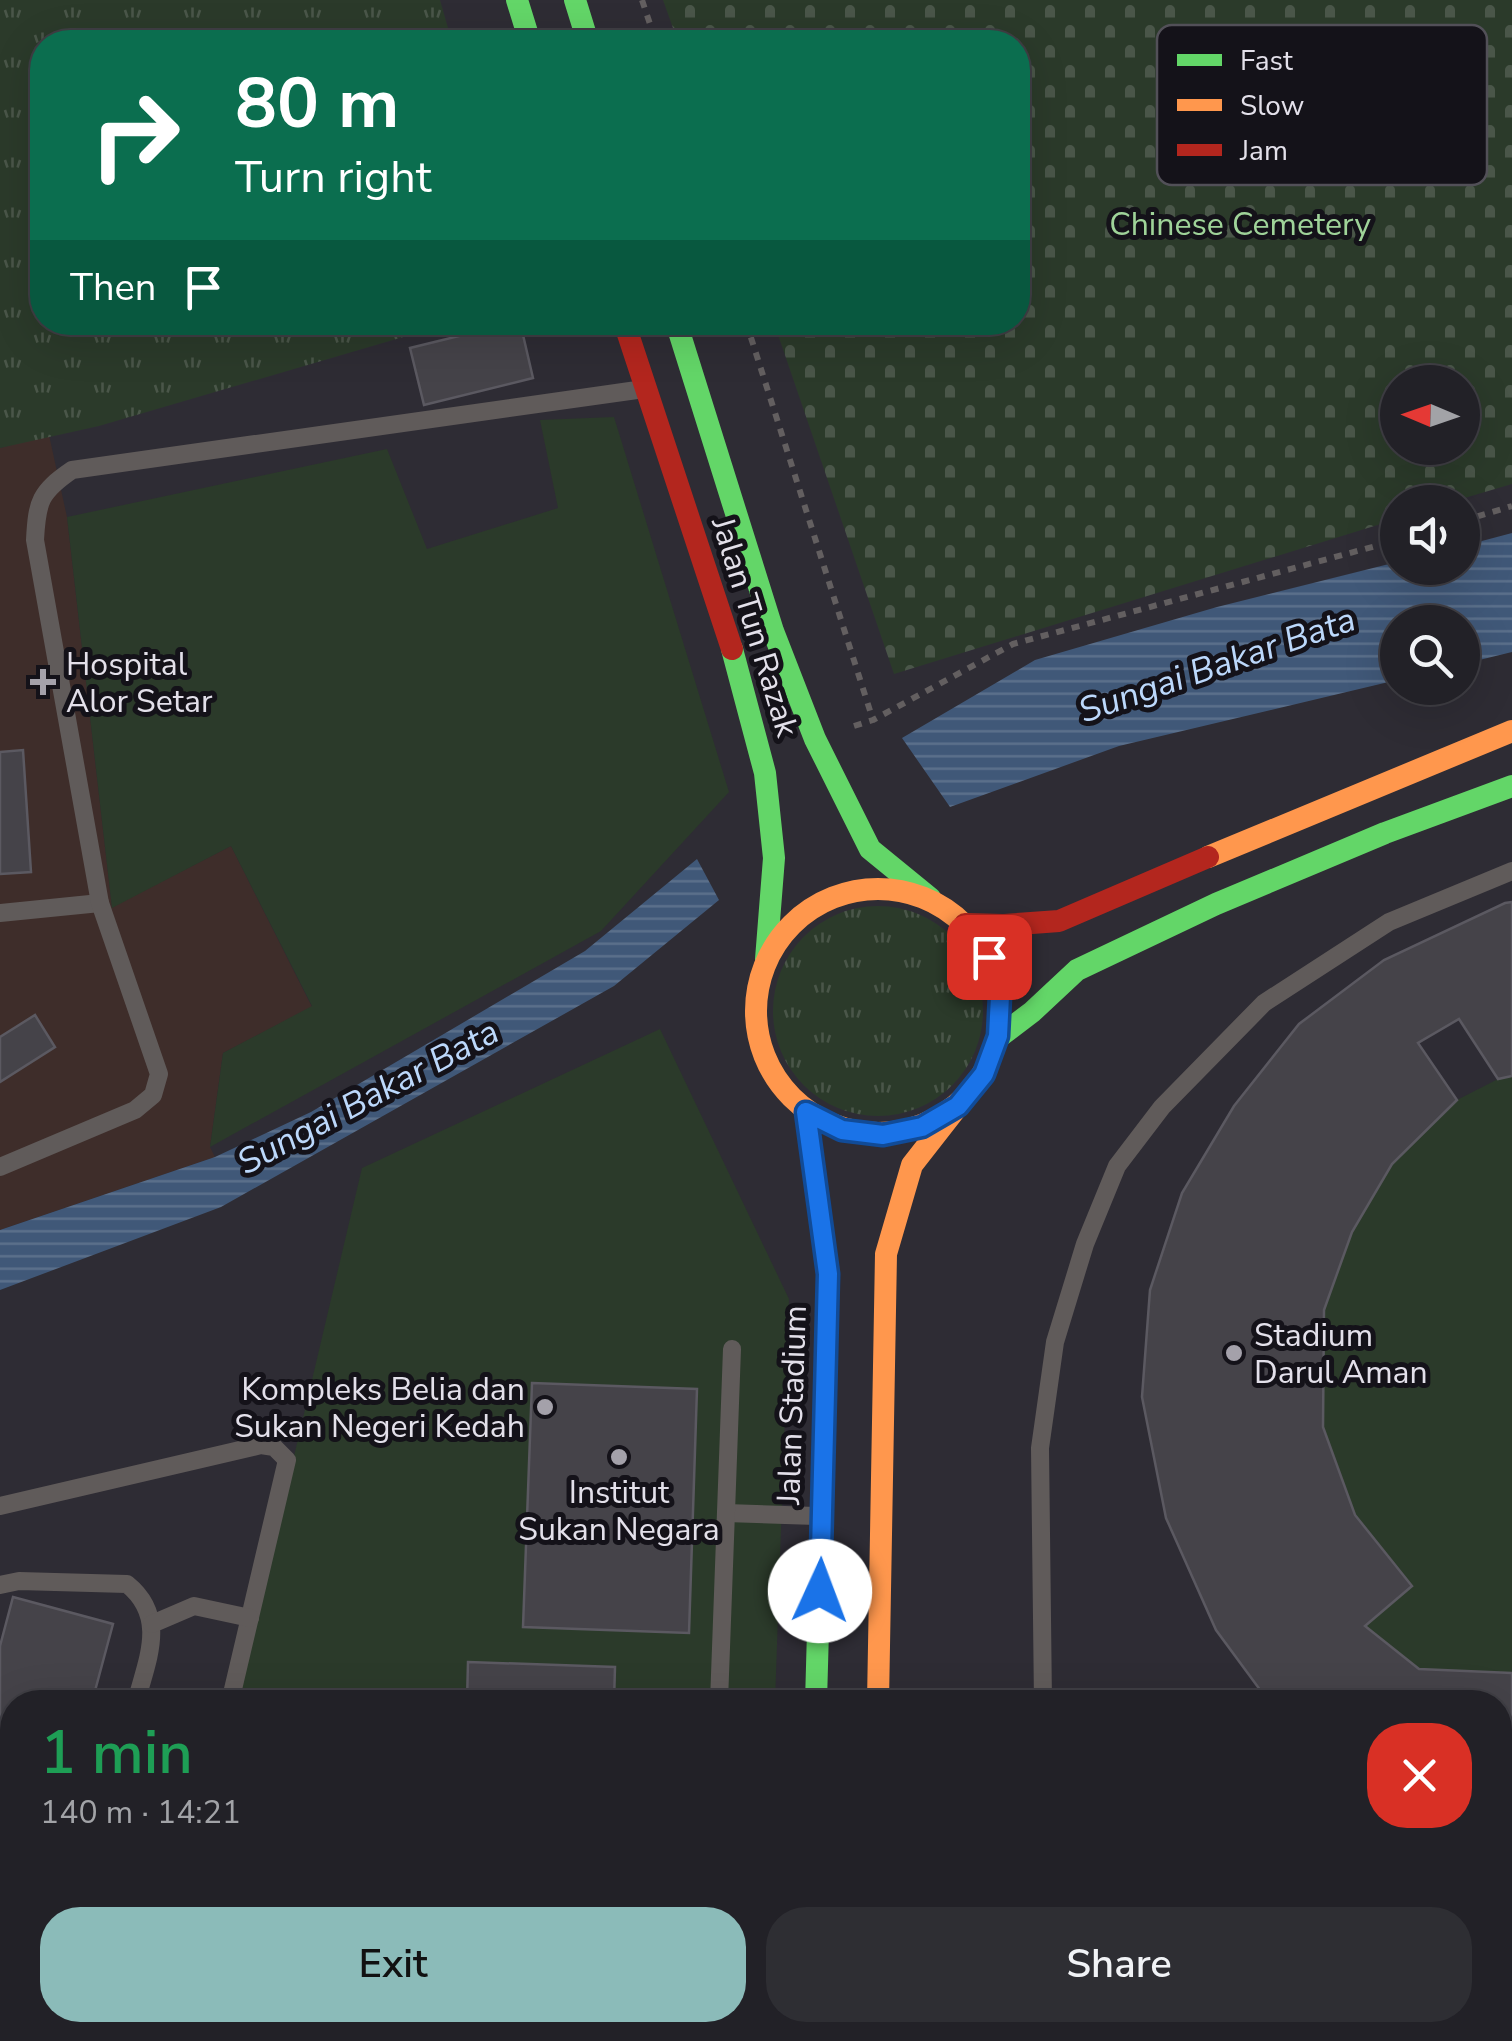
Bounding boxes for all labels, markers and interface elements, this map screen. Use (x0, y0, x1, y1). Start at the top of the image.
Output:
legend (1157, 25, 1487, 185)
text: Fast (1240, 42, 1293, 80)
text: 80 m (235, 56, 399, 152)
icon: right (70, 70, 200, 200)
text: Slow (1240, 87, 1304, 125)
text: Jam (1239, 132, 1288, 170)
text: Turn right (235, 147, 432, 208)
park label: Chinese Cemetery (1109, 203, 1371, 246)
icon: arrive (176, 260, 231, 315)
text: Then (70, 262, 156, 313)
north arrow (1380, 365, 1480, 465)
map controls (1380, 365, 1480, 705)
button: sound (1380, 485, 1480, 585)
street label: Jalan Tun Razak (701, 511, 809, 743)
water label: Sungai Bakar Bata (1072, 596, 1362, 734)
button: search (1380, 605, 1480, 705)
place label: Hospital Alor Setar (66, 643, 213, 723)
marker: Hospital Alor Setar (30, 669, 56, 695)
pin (947, 915, 1032, 1000)
icon: arrive (962, 930, 1017, 985)
water label: Sungai Bakar Bata (229, 1008, 507, 1186)
street label: Jalan Stadium (767, 1305, 817, 1506)
place label: Stadium Darul Aman (1254, 1314, 1428, 1394)
marker: Stadium Darul Aman (1223, 1342, 1245, 1364)
place label: Kompleks Belia dan Sukan Negeri Kedah (234, 1368, 525, 1448)
marker: Kompleks Belia dan Sukan Negeri Kedah (534, 1396, 556, 1418)
marker: Institut Sukan Negara (608, 1446, 630, 1468)
place label: Institut Sukan Negara (518, 1471, 720, 1551)
position arrow (768, 1539, 872, 1643)
text: 1 min (40, 1712, 193, 1794)
button: close (1367, 1723, 1472, 1828)
text: 140 m · 14:21 (40, 1791, 241, 1834)
button: Exit (40, 1907, 746, 2022)
button: Share (766, 1907, 1472, 2022)

